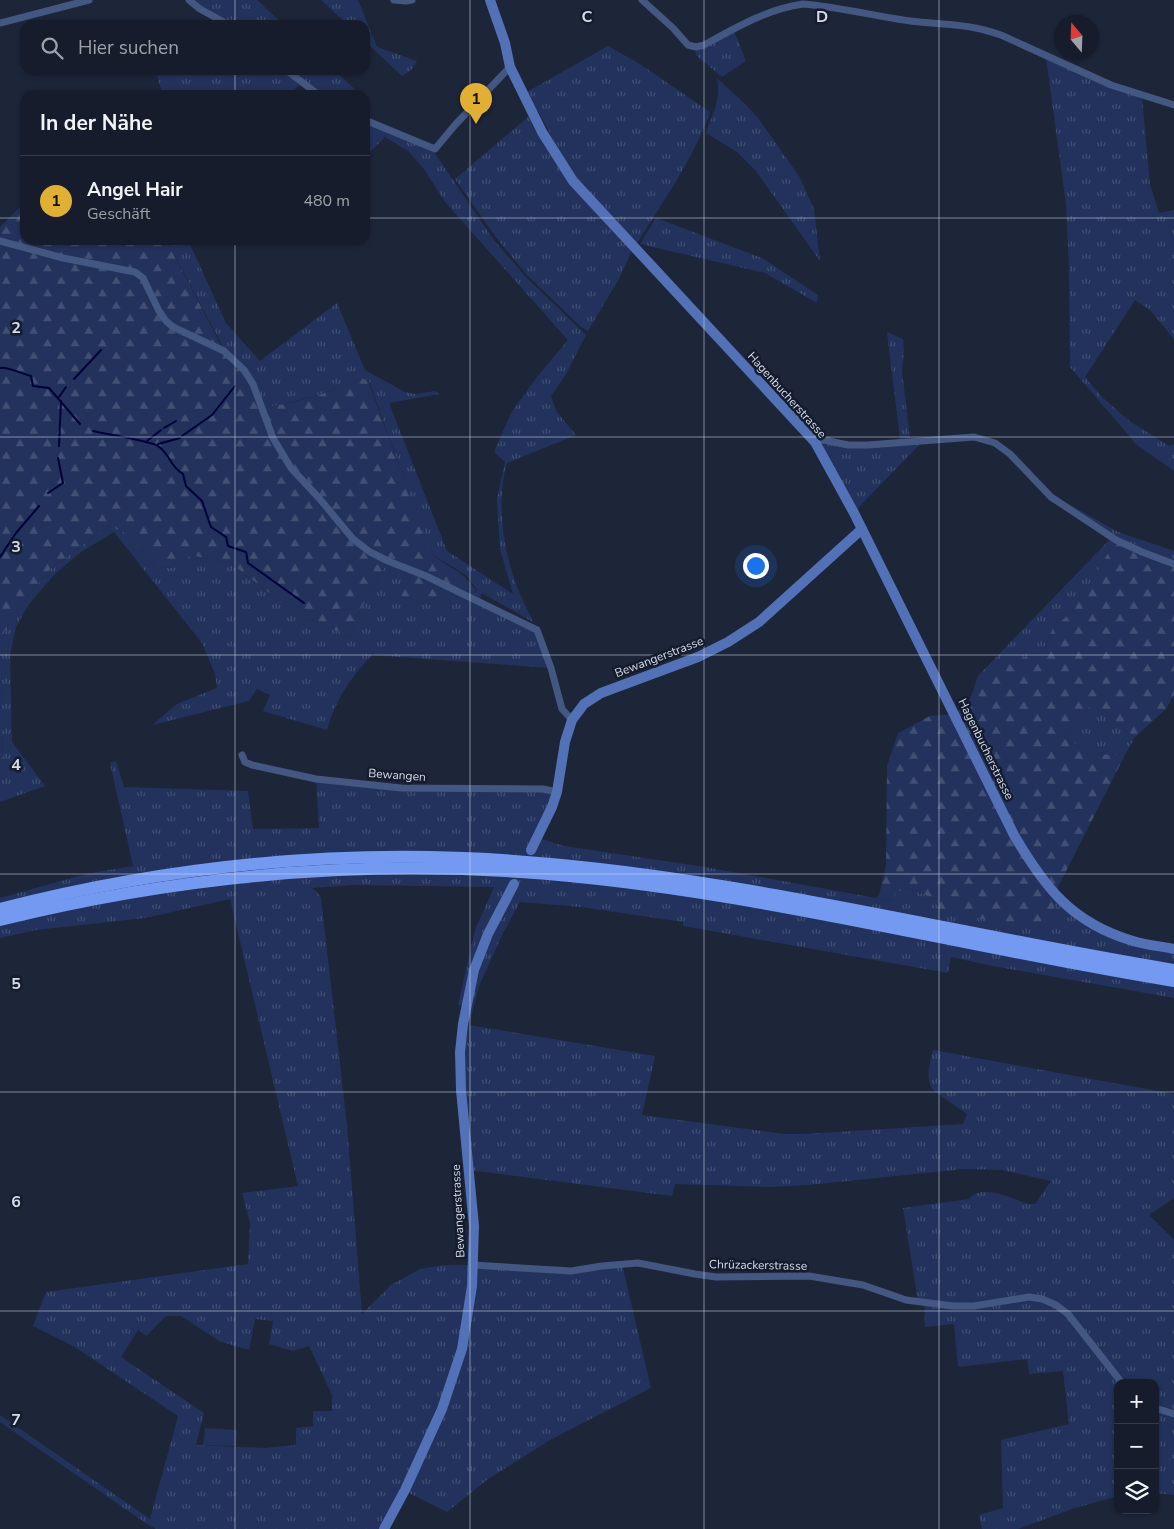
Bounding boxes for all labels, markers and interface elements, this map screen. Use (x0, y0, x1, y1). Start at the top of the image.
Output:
text: C (582, 6, 593, 28)
text: D (816, 6, 828, 28)
north arrow (1054, 15, 1099, 60)
search box (20, 20, 370, 75)
icon: search (38, 34, 66, 62)
text: Hier suchen (78, 35, 179, 61)
pin: 1 (460, 83, 492, 124)
text: In der Nähe (40, 109, 153, 137)
text: Angel Hair (87, 177, 183, 203)
text: 1 (51, 190, 61, 212)
text: 480 m (303, 190, 350, 212)
text: Geschäft (87, 203, 150, 225)
text: 2 (11, 317, 21, 339)
street label: Hagenbucherstrasse (744, 348, 830, 442)
text: 3 (11, 536, 21, 558)
your location (743, 553, 769, 579)
street label: Bewangerstrasse (612, 633, 706, 681)
street label: Hagenbucherstrasse (955, 696, 1017, 802)
text: 4 (11, 754, 21, 776)
street label: Bewangen (368, 765, 426, 785)
text: 5 (11, 973, 21, 995)
street label: Bewangerstrasse (448, 1164, 468, 1258)
text: 6 (11, 1191, 21, 1213)
street label: Chrüzackerstrasse (709, 1256, 807, 1274)
map controls (1114, 1379, 1159, 1514)
button: + (1114, 1379, 1159, 1424)
text: 7 (11, 1409, 21, 1431)
button: − (1114, 1424, 1159, 1469)
button: layers (1114, 1469, 1159, 1514)

